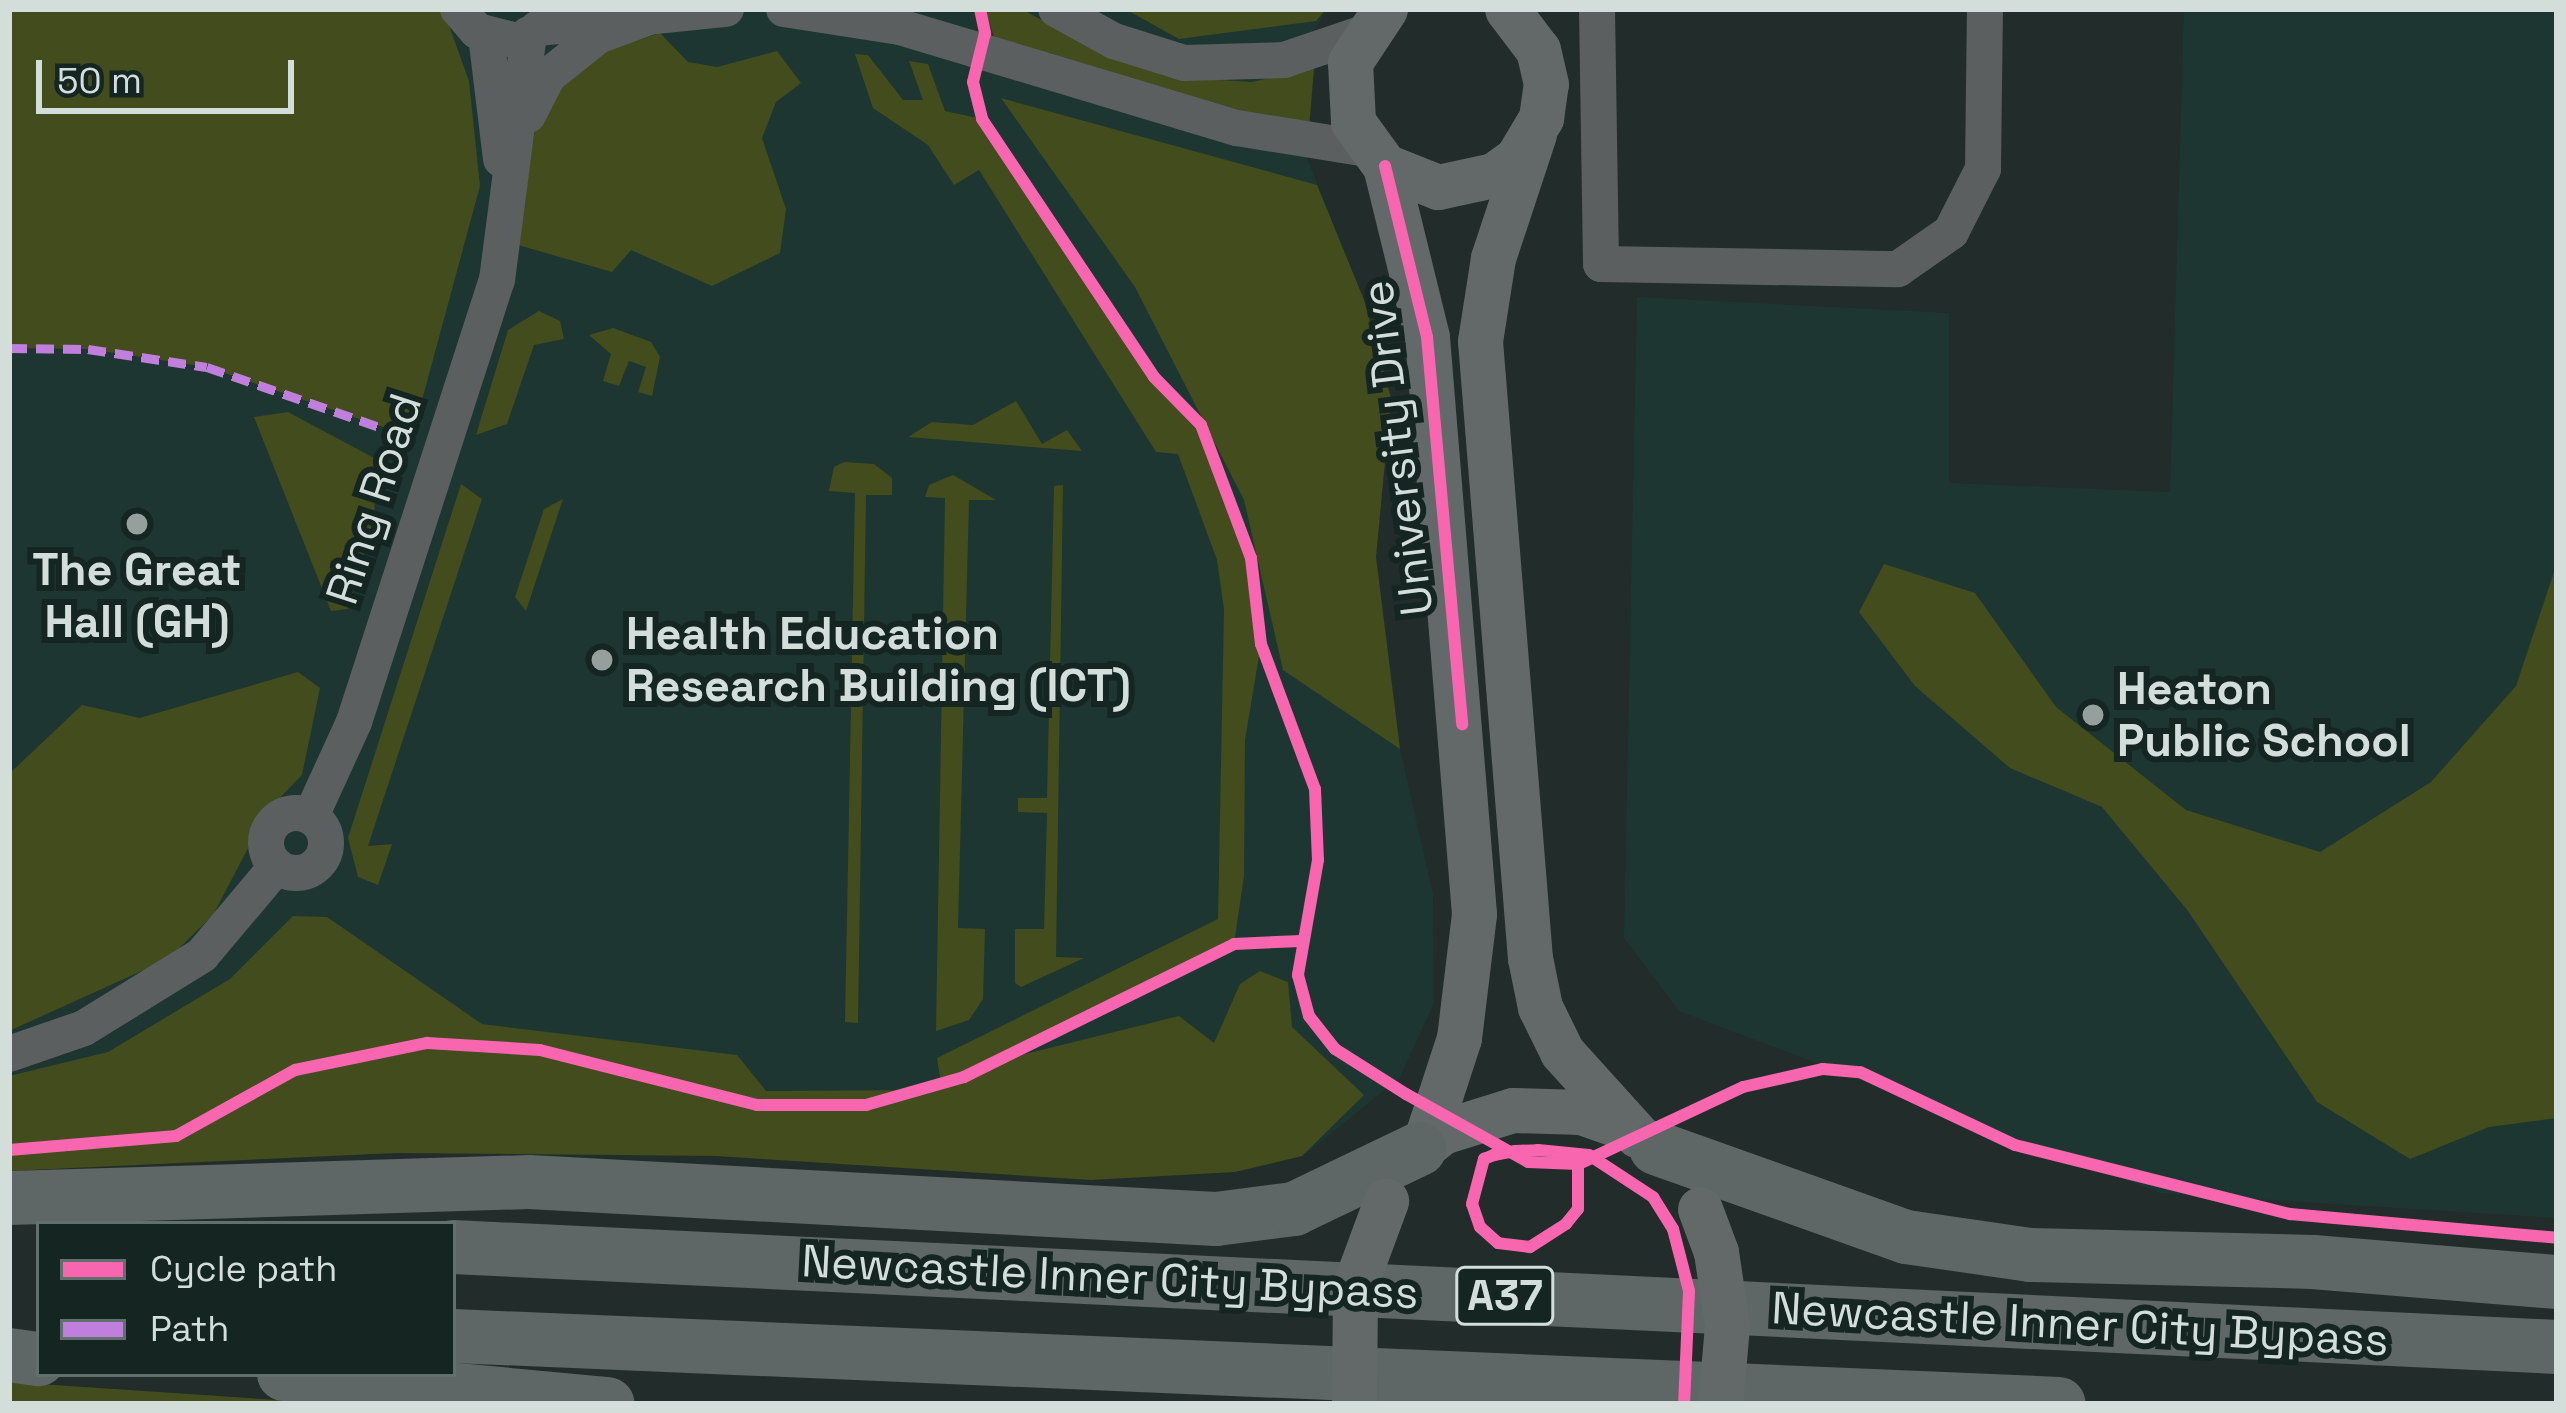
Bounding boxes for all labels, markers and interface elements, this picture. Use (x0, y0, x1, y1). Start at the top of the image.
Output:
scale bar (42, 36, 300, 110)
text: 50 m (57, 58, 142, 104)
street label: University Drive (1350, 277, 1444, 619)
street label: Ring Road (315, 387, 433, 611)
marker: The Great Hall (GH) (124, 511, 150, 537)
place label: The Great Hall (GH) (32, 543, 242, 649)
place label: Health Education Research Building (ICT) (626, 607, 1131, 713)
marker: Health Education Research Building (ICT) (589, 647, 615, 673)
place label: Heaton Public School (2117, 662, 2411, 768)
marker: Heaton Public School (2080, 702, 2106, 728)
legend (36, 1221, 456, 1377)
street label: Newcastle Inner City Bypass (800, 1234, 1420, 1320)
text: Cycle path (150, 1246, 337, 1292)
road number: A37 (1454, 1260, 1556, 1332)
street label: Newcastle Inner City Bypass (1770, 1281, 2390, 1367)
text: Path (150, 1306, 229, 1352)

